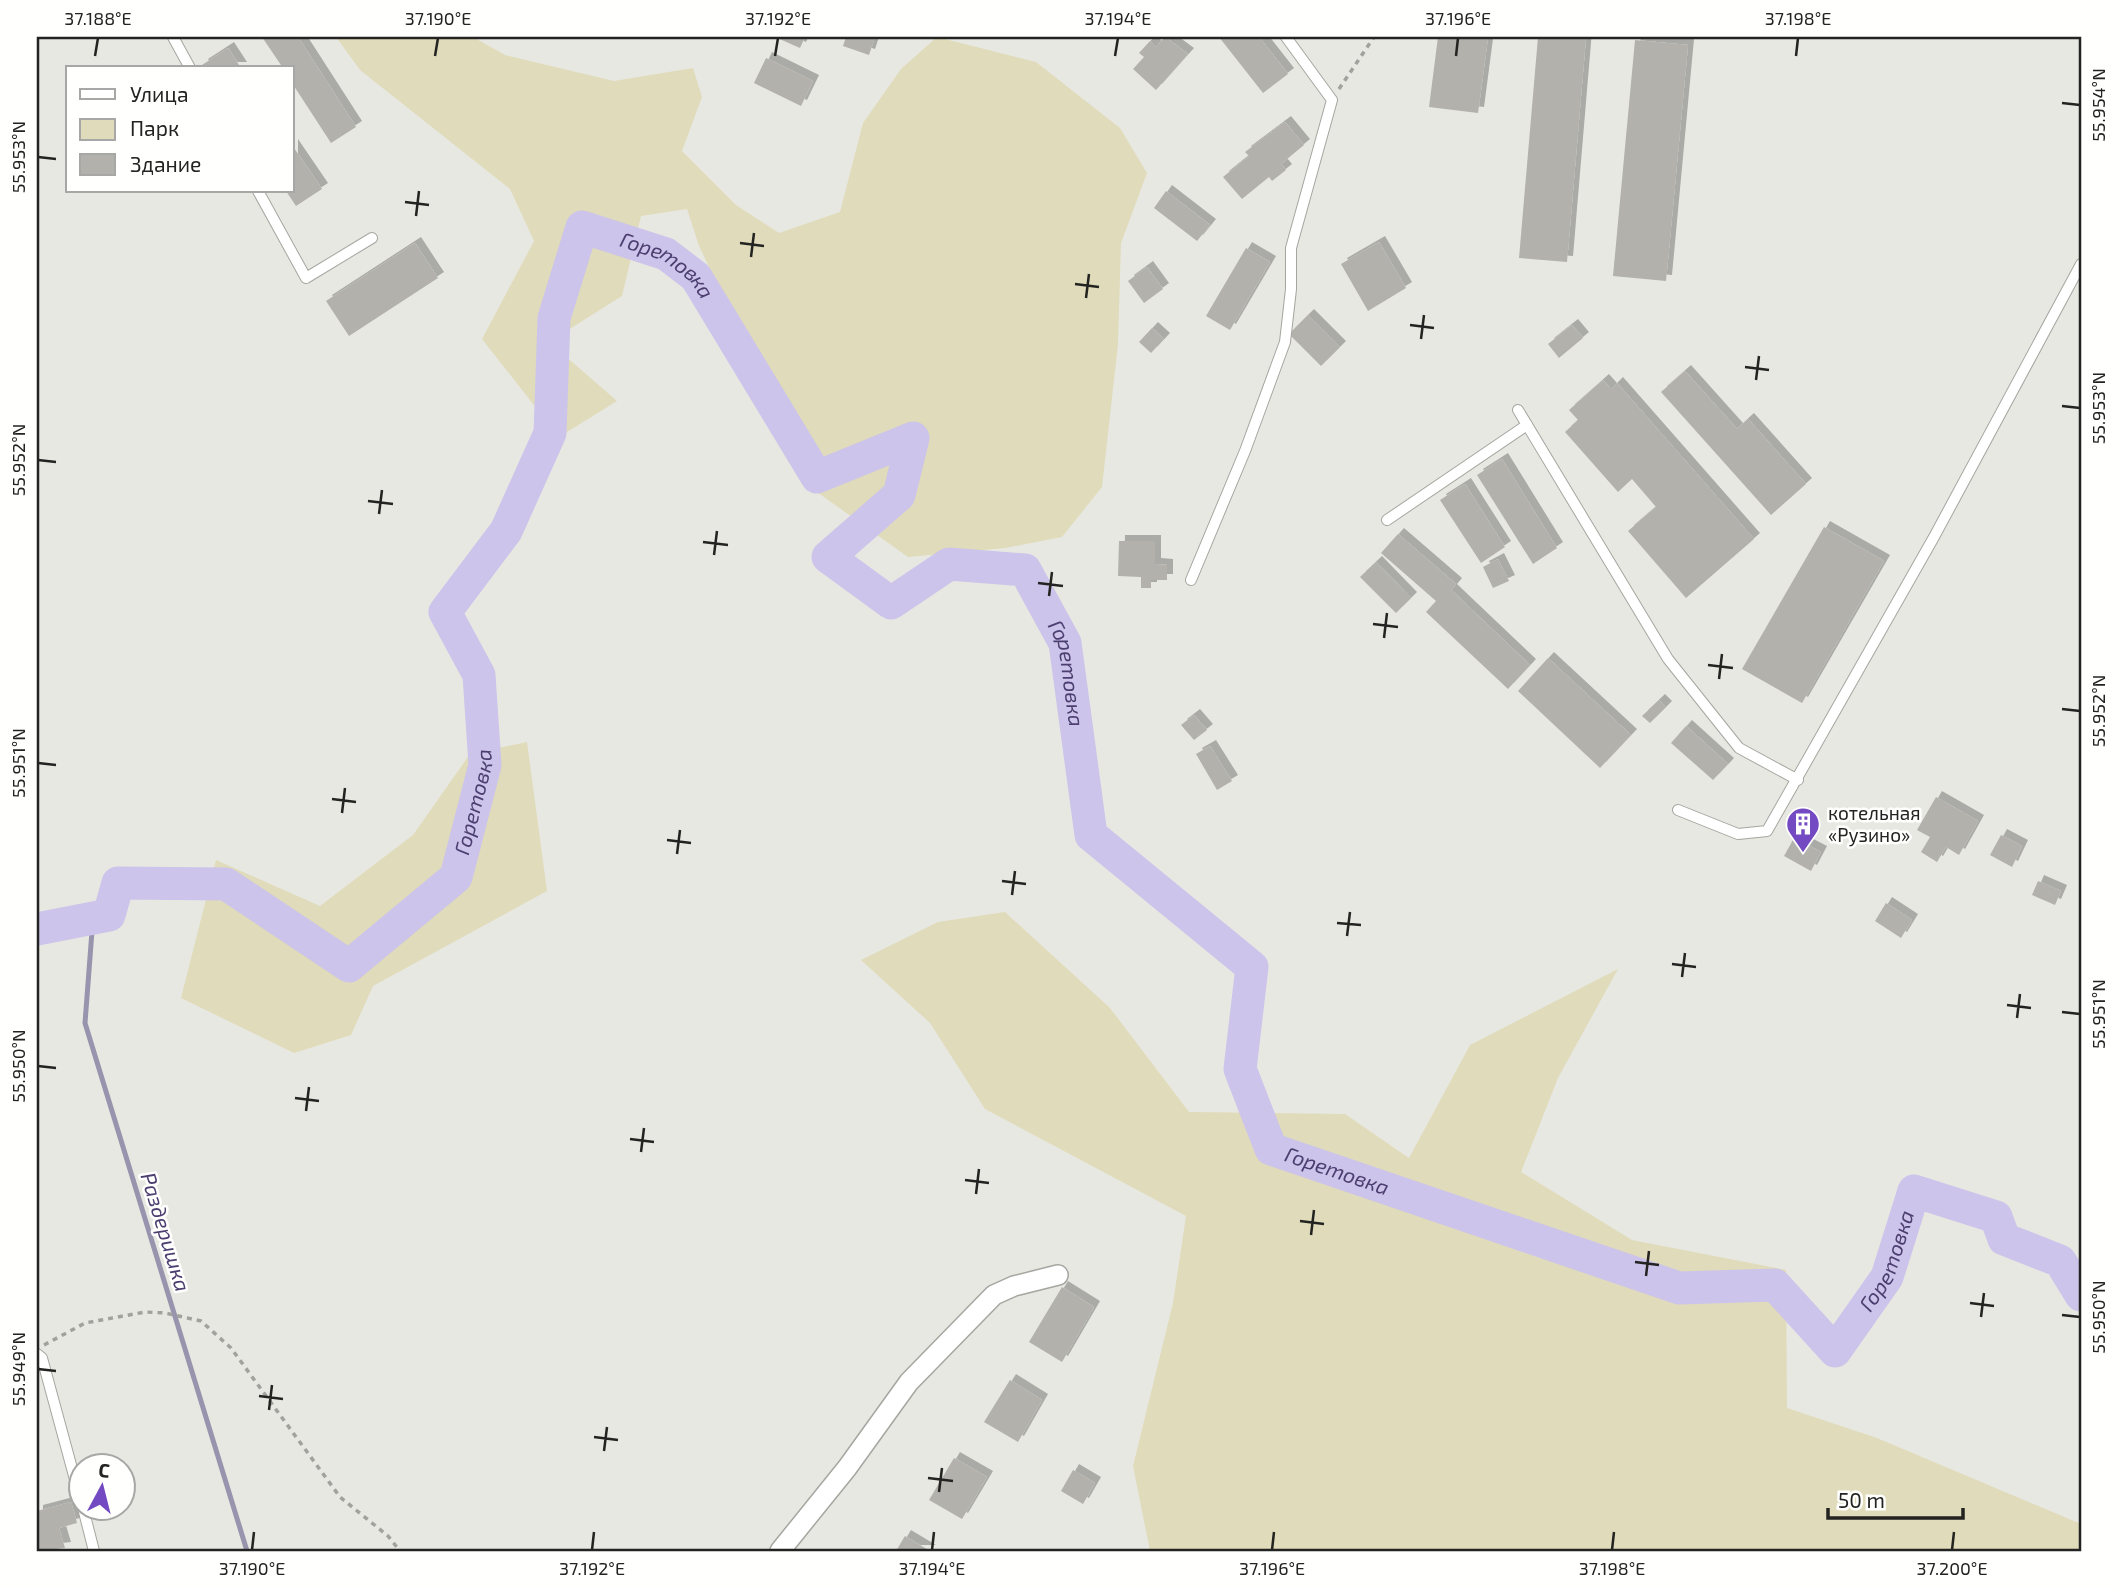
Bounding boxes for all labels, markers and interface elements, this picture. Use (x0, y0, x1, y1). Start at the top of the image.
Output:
text: 37.188°E (64, 7, 132, 29)
text: 37.190°E (405, 7, 471, 29)
text: 37.192°E (745, 7, 811, 29)
text: 37.194°E (1085, 7, 1151, 29)
text: 37.196°E (1425, 7, 1491, 29)
text: 37.198°E (1765, 7, 1831, 29)
legend (66, 66, 294, 192)
text: 55.954°N (2087, 68, 2109, 142)
text: Улица (130, 81, 189, 106)
text: Парк (130, 115, 179, 140)
text: 55.953°N (7, 121, 29, 193)
text: Здание (130, 151, 201, 176)
water label: Горетовка (617, 226, 720, 302)
text: 55.953°N (2087, 372, 2109, 444)
text: 55.952°N (7, 424, 29, 496)
water label: Горетовка (1044, 615, 1090, 728)
text: 55.952°N (2087, 675, 2109, 747)
text: 55.951°N (7, 728, 29, 798)
water label: Горетовка (448, 748, 497, 857)
place label: котельная «Рузино» (1828, 801, 1921, 847)
building icon: котельная «Рузино» (1784, 805, 1822, 854)
text: 55.951°N (2087, 979, 2109, 1049)
text: 55.950°N (7, 1029, 29, 1103)
water label: Горетовка (1282, 1141, 1393, 1199)
water label: Раздеришка (136, 1169, 196, 1294)
water label: Горетовка (1853, 1207, 1918, 1315)
text: 55.950°N (2087, 1280, 2109, 1354)
text: 55.949°N (7, 1332, 29, 1406)
north arrow (66, 1452, 136, 1522)
text: С (97, 1458, 111, 1482)
scale bar (1828, 1476, 1962, 1520)
text: 50 m (1838, 1487, 1885, 1512)
text: 37.190°E (219, 1557, 285, 1579)
text: 37.192°E (559, 1557, 625, 1579)
text: 37.194°E (899, 1557, 965, 1579)
text: 37.196°E (1239, 1557, 1305, 1579)
text: 37.198°E (1579, 1557, 1645, 1579)
text: 37.200°E (1917, 1557, 1987, 1579)

